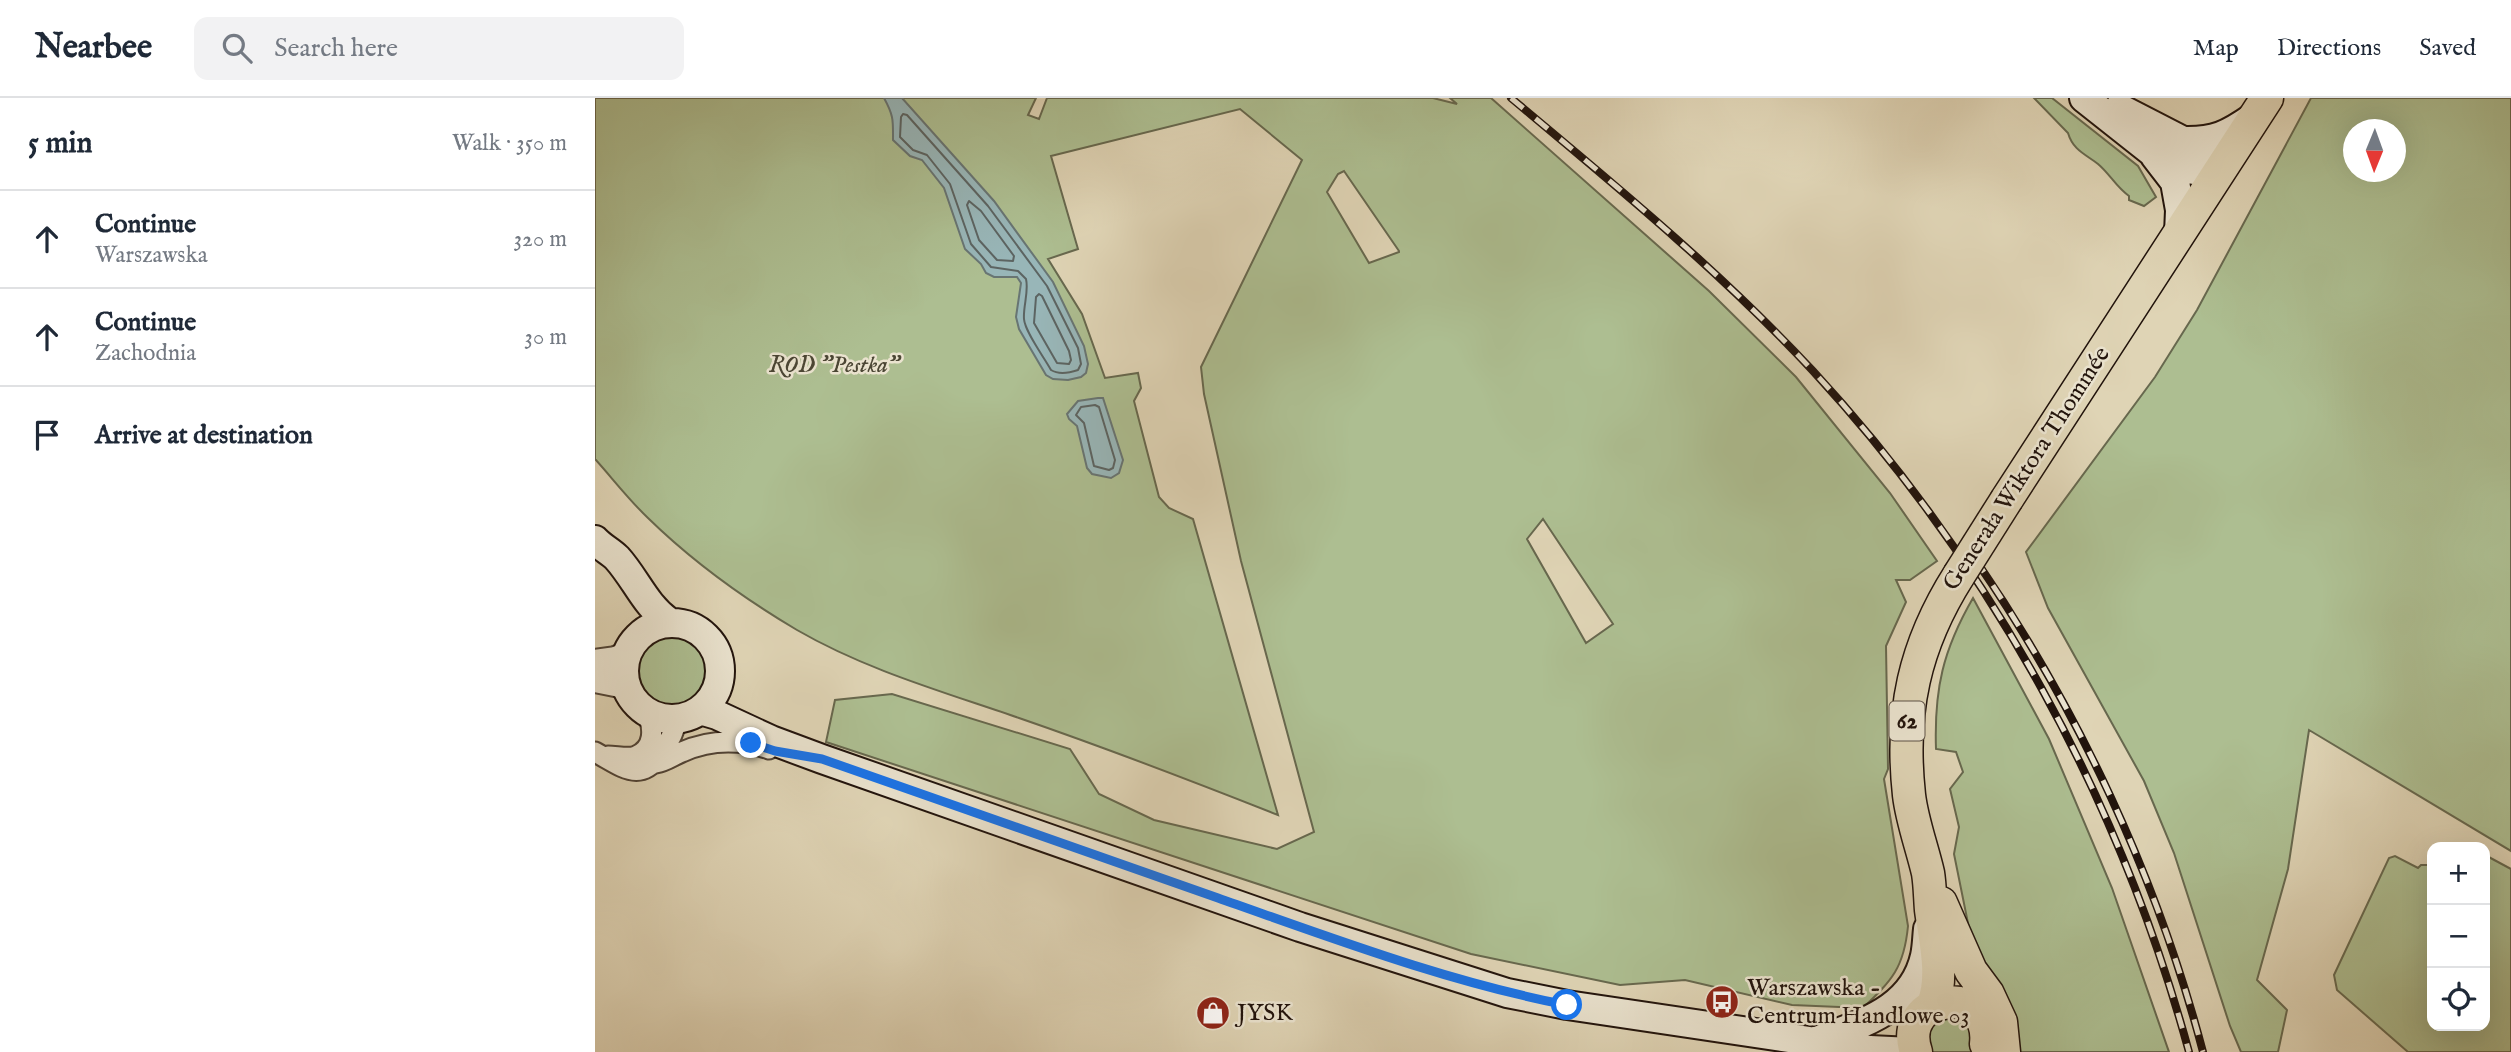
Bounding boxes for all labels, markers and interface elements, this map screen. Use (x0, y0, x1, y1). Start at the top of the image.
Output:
search box (194, 17, 684, 80)
text: Nearbee (35, 27, 152, 69)
icon: search (218, 29, 256, 67)
text: Search here (274, 32, 398, 65)
text: Map (2193, 33, 2239, 64)
text: Directions (2277, 33, 2381, 64)
text: Saved (2419, 33, 2476, 64)
north arrow (2343, 119, 2406, 182)
text: 5 min (28, 125, 93, 163)
text: Walk · 350 m (452, 129, 567, 158)
text: Continue (95, 208, 196, 241)
icon: ahead (28, 220, 66, 258)
text: 320 m (514, 225, 567, 254)
text: Warszawska (95, 241, 208, 270)
text: Continue (95, 306, 196, 339)
icon: ahead (28, 318, 66, 356)
text: 30 m (524, 323, 567, 352)
text: Zachodnia (95, 339, 196, 368)
street label: Generała Wiktora Thommée (1936, 341, 2118, 597)
park label: ROD "Pestka" (769, 350, 901, 381)
icon: arrive (28, 416, 66, 454)
text: Arrive at destination (95, 419, 313, 452)
road number: 62 (1889, 702, 1925, 740)
route end (735, 727, 766, 758)
map controls (2427, 842, 2490, 1031)
button: + (2427, 842, 2490, 905)
button: − (2427, 905, 2490, 968)
button: locate (2427, 968, 2490, 1031)
place label: Warszawska - Centrum Handlowe 03 (1747, 973, 1970, 1032)
bus stop icon: Warszawska - Centrum Handlowe 03 (1703, 983, 1741, 1021)
route start (1551, 989, 1582, 1020)
shop icon: JYSK (1194, 994, 1232, 1032)
place label: JYSK (1234, 998, 1293, 1029)

